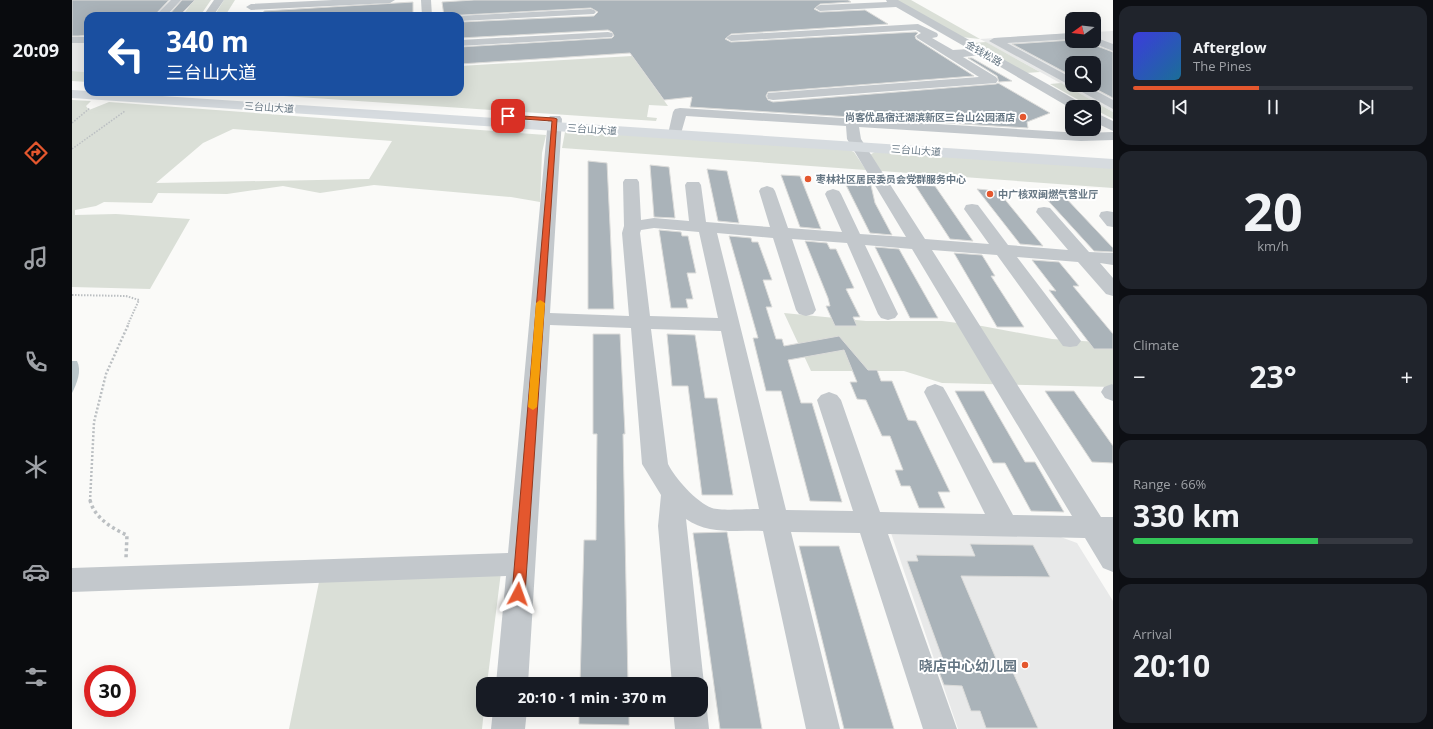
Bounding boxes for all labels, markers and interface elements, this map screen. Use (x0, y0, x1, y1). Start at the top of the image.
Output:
north arrow (1065, 12, 1101, 48)
map controls (1065, 12, 1101, 136)
text: 340 m (166, 22, 249, 60)
icon: left (100, 28, 152, 80)
street label: 金钱松路 (963, 37, 1005, 69)
text: Afterglow (1193, 37, 1267, 57)
text: 20:09 (13, 38, 59, 62)
button: search (1065, 56, 1101, 92)
text: The Pines (1193, 57, 1251, 75)
text: 三台山大道 (166, 60, 256, 84)
icon: previous (1169, 96, 1191, 118)
icon: pause (1262, 96, 1284, 118)
icon: next (1355, 96, 1377, 118)
street label: 三台山大道 (244, 98, 294, 116)
pin (491, 99, 525, 133)
button: layers (1065, 100, 1101, 136)
icon: arrive (497, 105, 519, 127)
place label: 尚客优品宿迁湖滨新区三台山公园酒店 (845, 110, 1015, 124)
marker: 尚客优品宿迁湖滨新区三台山公园酒店 (1018, 112, 1028, 122)
street label: 三台山大道 (567, 120, 617, 138)
icon: directions (22, 139, 50, 167)
street label: 三台山大道 (891, 141, 941, 159)
place label: 枣林社区居民委员会党群服务中心 (815, 172, 966, 186)
marker: 枣林社区居民委员会党群服务中心 (803, 174, 813, 184)
text: 20 (1243, 175, 1303, 246)
place label: 中广核双闽燃气营业厅 (998, 187, 1098, 201)
marker: 中广核双闽燃气营业厅 (985, 189, 995, 199)
text: km/h (1257, 237, 1289, 255)
icon: music (22, 244, 50, 272)
text: Climate (1133, 336, 1179, 354)
icon: phone (22, 348, 50, 376)
text: 23° (1249, 356, 1297, 397)
text: − (1133, 361, 1146, 391)
text: + (1400, 361, 1413, 391)
icon: climate (22, 453, 50, 481)
text: Range · 66% (1133, 475, 1206, 493)
text: 330 km (1133, 495, 1240, 536)
icon: car (22, 558, 50, 586)
position arrow (497, 573, 539, 615)
text: Arrival (1133, 625, 1172, 643)
text: 20:10 (1133, 645, 1210, 686)
place label: 晓店中心幼儿园 (919, 656, 1017, 675)
marker: 晓店中心幼儿园 (1020, 660, 1030, 670)
icon: filters (22, 663, 50, 691)
speed limit sign: 30 (84, 665, 136, 717)
text: 20:10 · 1 min · 370 m (518, 687, 666, 707)

